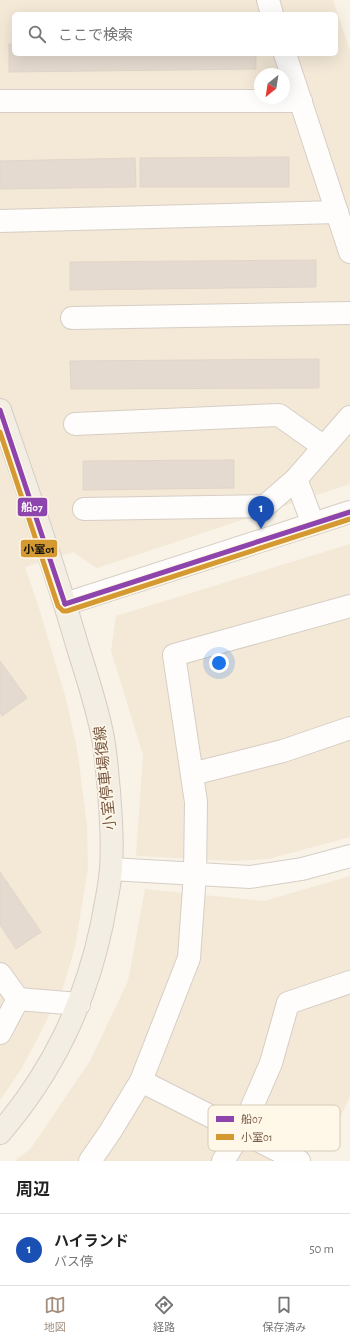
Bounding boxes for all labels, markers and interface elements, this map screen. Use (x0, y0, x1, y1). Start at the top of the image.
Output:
search box (12, 12, 338, 56)
icon: search (26, 23, 48, 45)
text: ここで検索 (58, 28, 133, 43)
north arrow (254, 68, 290, 104)
pin: 1 (248, 496, 274, 529)
line badge: 船07 (17, 497, 48, 517)
text: 船07 (21, 501, 43, 513)
line badge: 小室01 (20, 539, 58, 558)
text: 小室01 (23, 544, 55, 555)
your location (209, 653, 229, 673)
street label: 小室停車場復線 (92, 725, 118, 831)
legend (208, 1105, 340, 1151)
text: 船07 (241, 1113, 263, 1125)
text: 小室01 (241, 1132, 273, 1143)
text: 周辺 (16, 1181, 50, 1198)
text: ハイランド (54, 1234, 129, 1249)
text: 1 (27, 1243, 31, 1256)
text: 50 m (309, 1243, 334, 1256)
text: バス停 (54, 1256, 93, 1269)
tab: 地図 (44, 1294, 66, 1334)
tab: 経路 (153, 1294, 175, 1334)
tab: 保存済み (262, 1294, 306, 1334)

